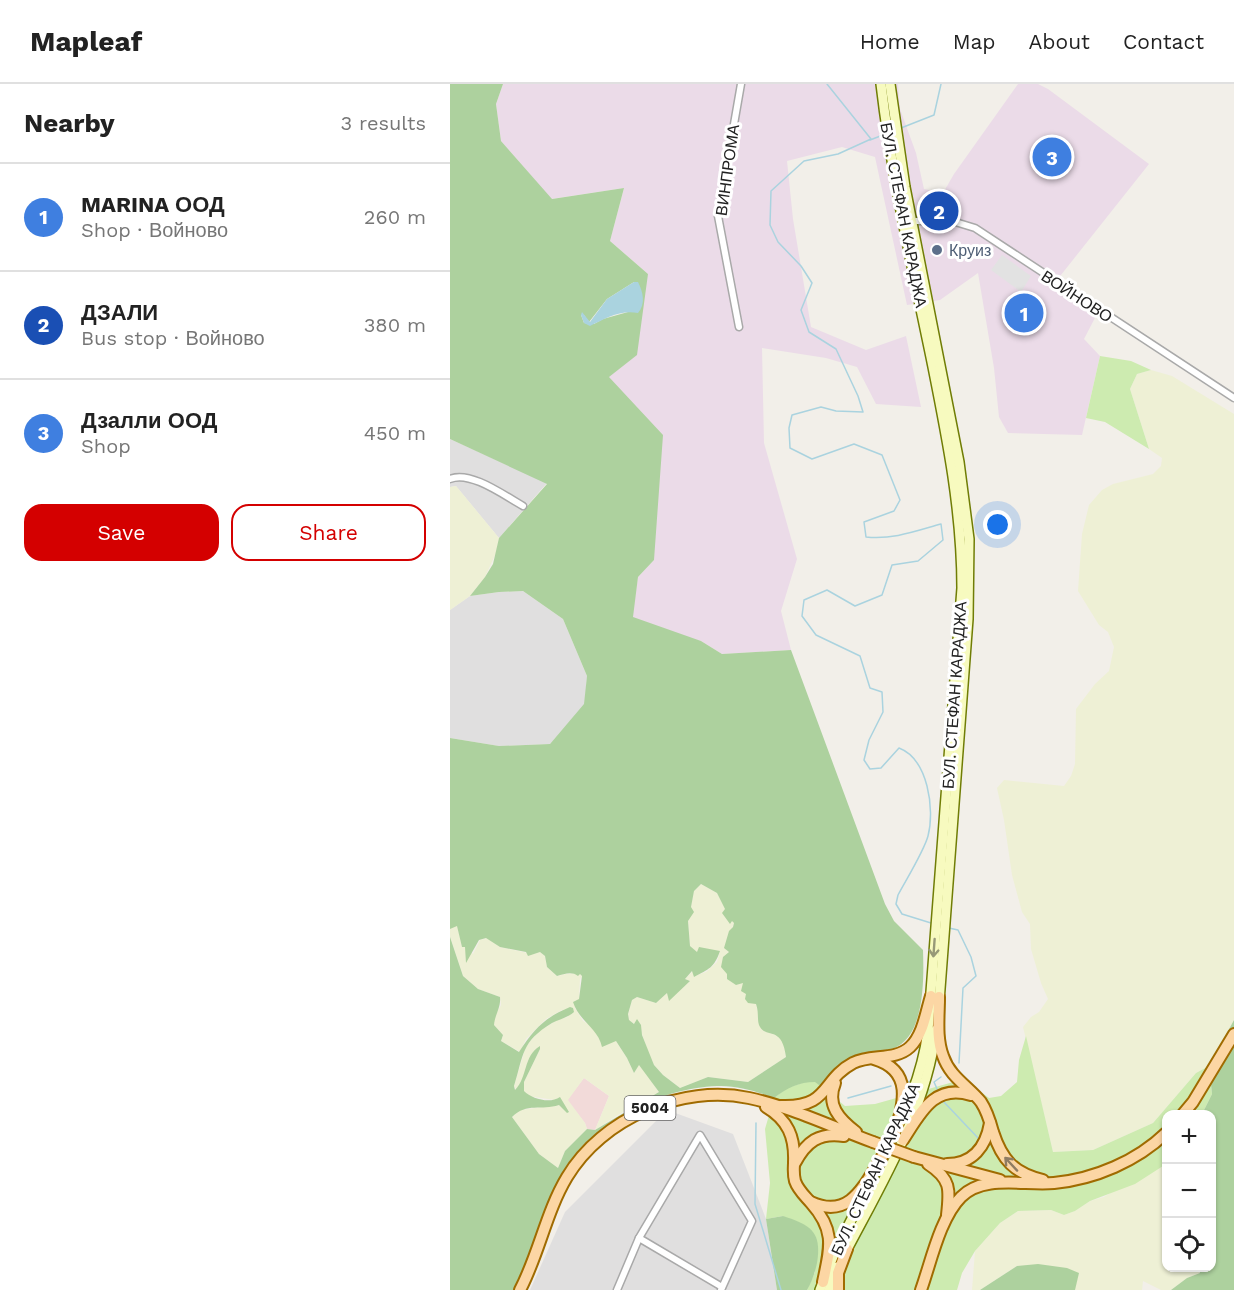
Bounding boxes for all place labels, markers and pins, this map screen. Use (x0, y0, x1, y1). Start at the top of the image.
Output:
pin: 3 (1032, 134, 1072, 180)
pin: 2 (920, 188, 958, 234)
place label: Круиз (949, 241, 991, 260)
marker: Круиз (930, 243, 944, 257)
pin: 1 (1004, 290, 1044, 336)

